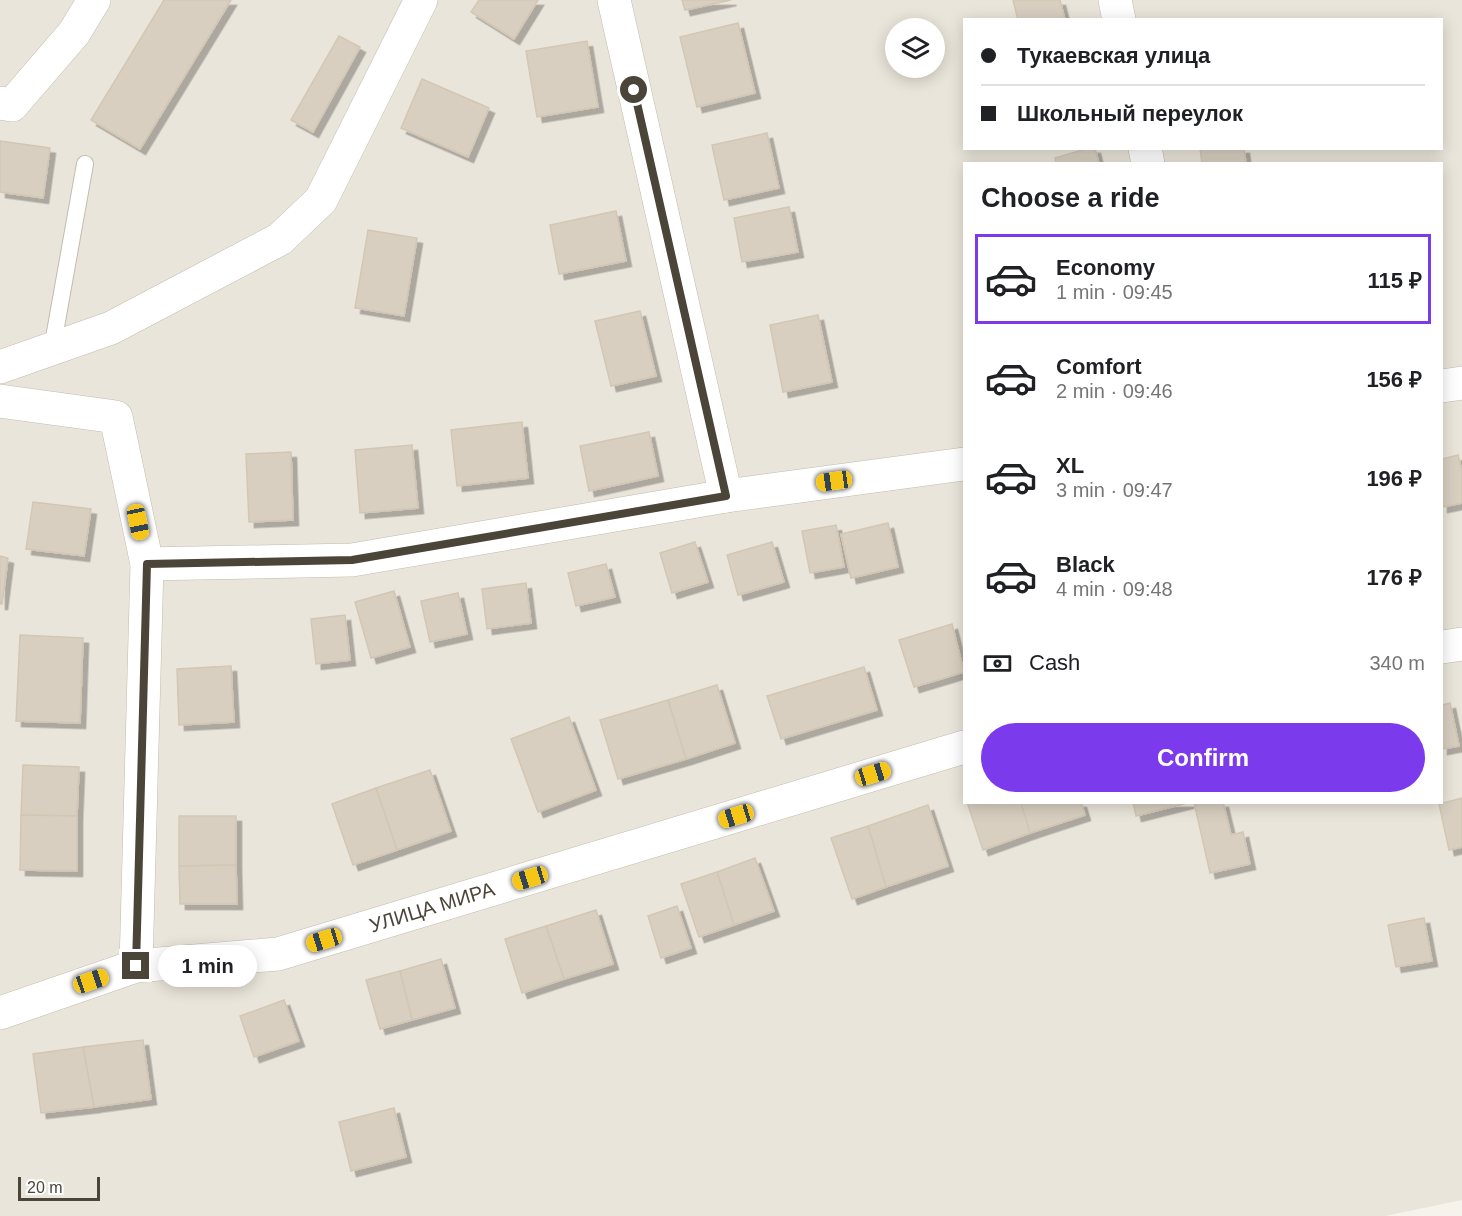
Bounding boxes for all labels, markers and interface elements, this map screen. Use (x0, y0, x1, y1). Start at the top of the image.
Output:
map controls (885, 18, 945, 78)
button: layers (885, 18, 945, 78)
text: Тукаевская улица (1017, 43, 1210, 68)
route start (620, 76, 647, 103)
text: Школьный переулок (1017, 101, 1243, 126)
text: Choose a ride (981, 183, 1160, 213)
icon: car (984, 252, 1038, 306)
text: Economy (1056, 255, 1155, 280)
text: 115 ₽ (1368, 268, 1422, 293)
text: 1 min · 09:45 (1056, 281, 1173, 303)
icon: car (984, 351, 1038, 405)
text: Comfort (1056, 354, 1142, 379)
text: 156 ₽ (1366, 367, 1422, 392)
text: 2 min · 09:46 (1056, 380, 1173, 402)
icon: car (984, 450, 1038, 504)
text: XL (1056, 453, 1084, 478)
text: 196 ₽ (1366, 466, 1422, 491)
car (815, 470, 853, 492)
text: 3 min · 09:47 (1056, 479, 1173, 501)
car (125, 503, 151, 541)
icon: car (984, 549, 1038, 603)
text: Black (1056, 552, 1115, 577)
text: 176 ₽ (1366, 565, 1422, 590)
text: 4 min · 09:48 (1056, 578, 1173, 600)
icon: cash (981, 647, 1014, 680)
text: Cash (1029, 650, 1080, 675)
text: 340 m (1369, 652, 1425, 674)
button: Confirm (981, 723, 1425, 792)
car (853, 760, 893, 788)
car (716, 802, 756, 830)
car (510, 864, 550, 892)
street label: УЛИЦА МИРА (367, 877, 498, 936)
car (304, 926, 344, 954)
callout: 1 min (157, 945, 256, 987)
route end (122, 952, 149, 979)
text: 1 min (181, 955, 234, 977)
car (71, 967, 111, 995)
scale bar (18, 1174, 100, 1202)
text: 20 m (27, 1179, 63, 1196)

